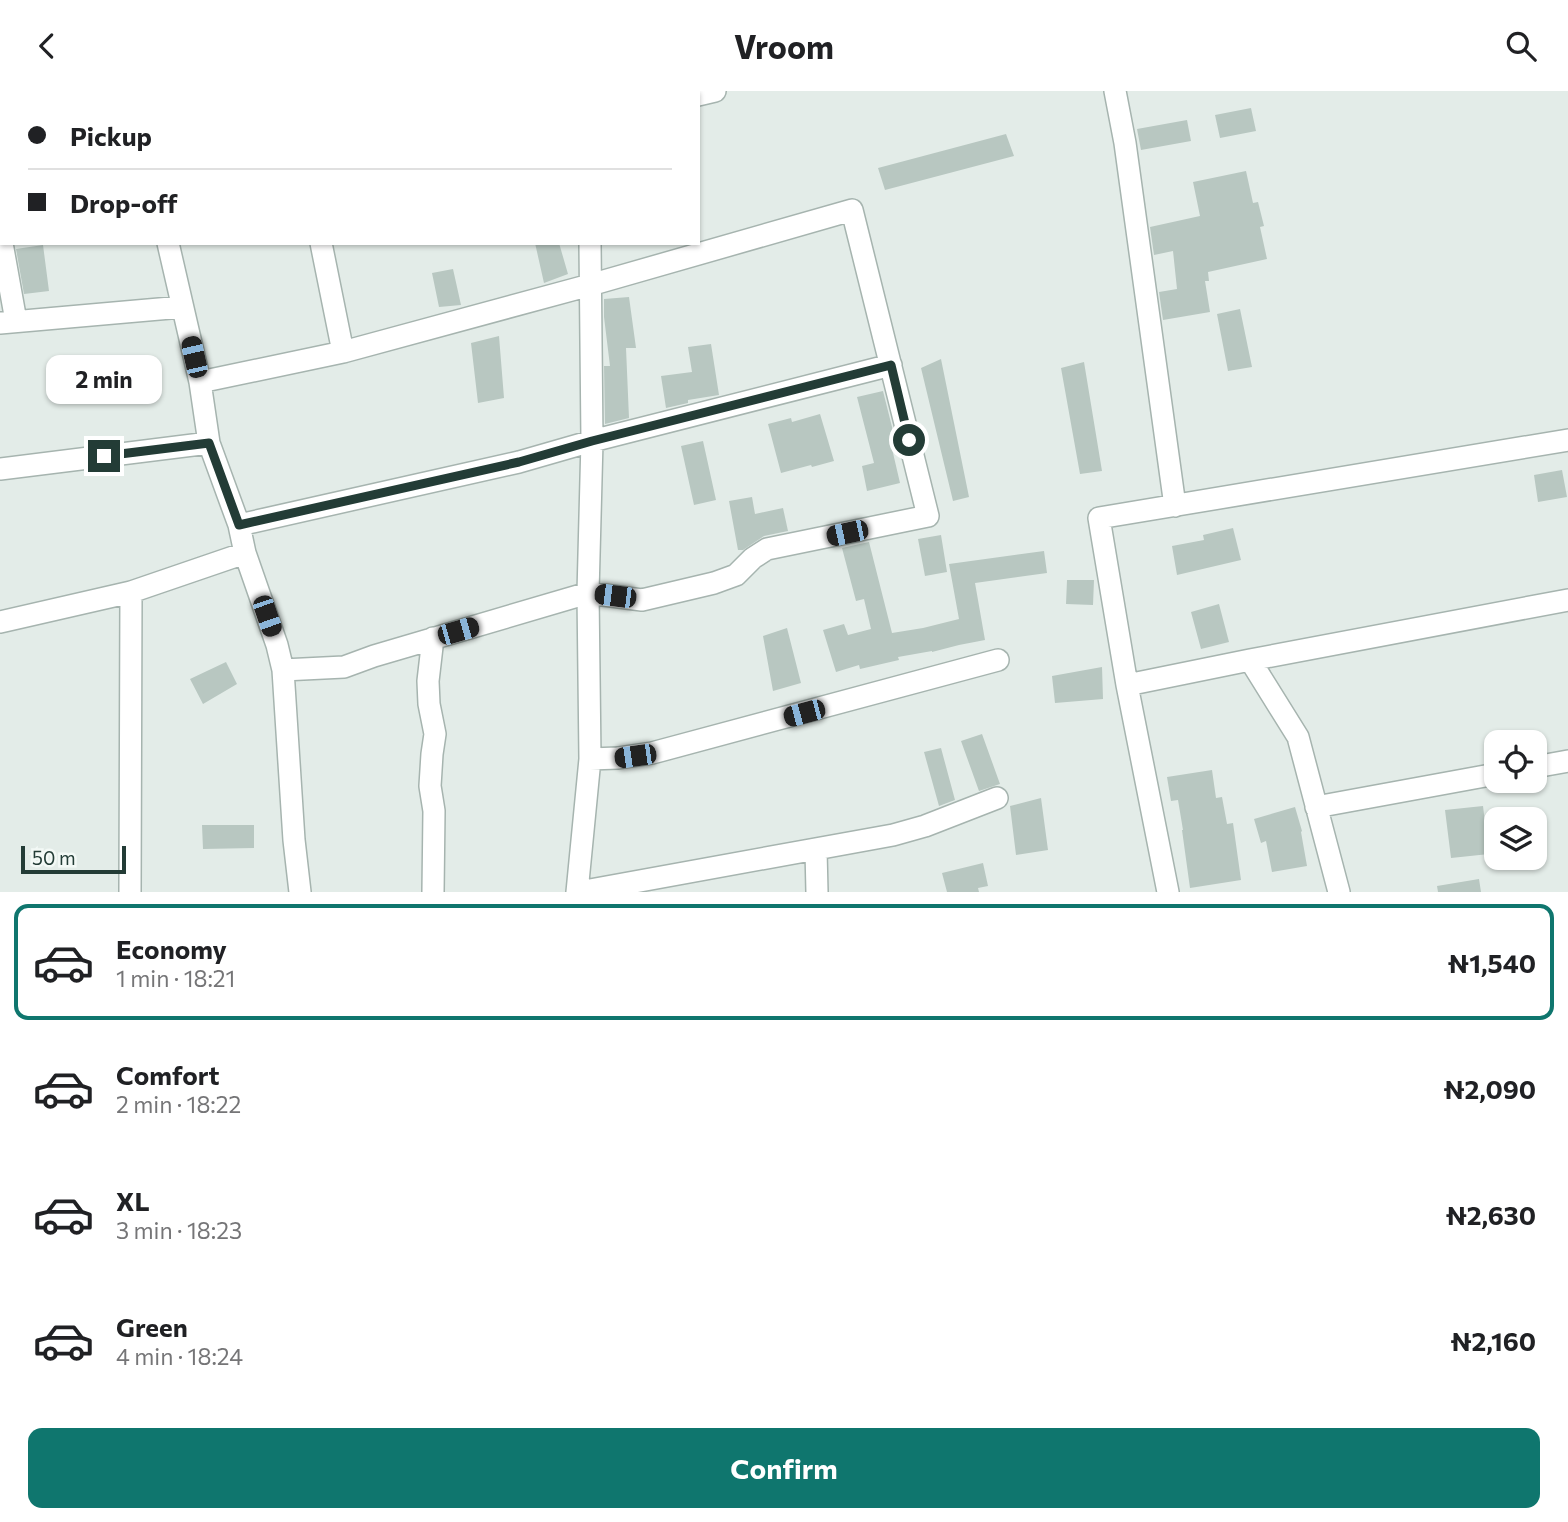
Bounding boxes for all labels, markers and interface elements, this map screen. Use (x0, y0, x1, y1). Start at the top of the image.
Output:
text: Vroom (734, 26, 834, 66)
icon: back (28, 27, 66, 65)
icon: search (1502, 27, 1540, 65)
text: Pickup (70, 120, 152, 151)
text: Drop-off (70, 187, 177, 218)
car (180, 334, 209, 380)
callout: 2 min (46, 355, 162, 403)
text: 2 min (75, 365, 133, 393)
route start (893, 424, 925, 456)
route end (88, 440, 120, 472)
car (825, 518, 870, 548)
car (593, 583, 638, 609)
car (251, 593, 284, 639)
car (435, 615, 482, 647)
car (781, 697, 828, 729)
map controls (1484, 730, 1547, 870)
button: locate (1484, 730, 1547, 793)
car (613, 743, 658, 769)
button: layers (1484, 807, 1547, 870)
scale bar (21, 843, 126, 875)
text: 50 m (32, 846, 76, 869)
icon: car (32, 931, 95, 994)
text: Economy (116, 933, 227, 964)
text: ₦1,540 (1448, 947, 1536, 978)
text: 1 min · 18:21 (116, 964, 235, 992)
icon: car (32, 1057, 95, 1120)
text: Comfort (116, 1059, 219, 1090)
text: ₦2,090 (1444, 1073, 1536, 1104)
text: 2 min · 18:22 (116, 1090, 241, 1118)
icon: car (32, 1183, 95, 1246)
text: XL (116, 1185, 150, 1216)
text: ₦2,630 (1446, 1199, 1536, 1230)
text: 3 min · 18:23 (116, 1216, 242, 1244)
icon: car (32, 1309, 95, 1372)
text: Green (116, 1311, 188, 1342)
text: ₦2,160 (1451, 1325, 1536, 1356)
text: 4 min · 18:24 (116, 1342, 243, 1370)
button: Confirm (28, 1428, 1540, 1508)

